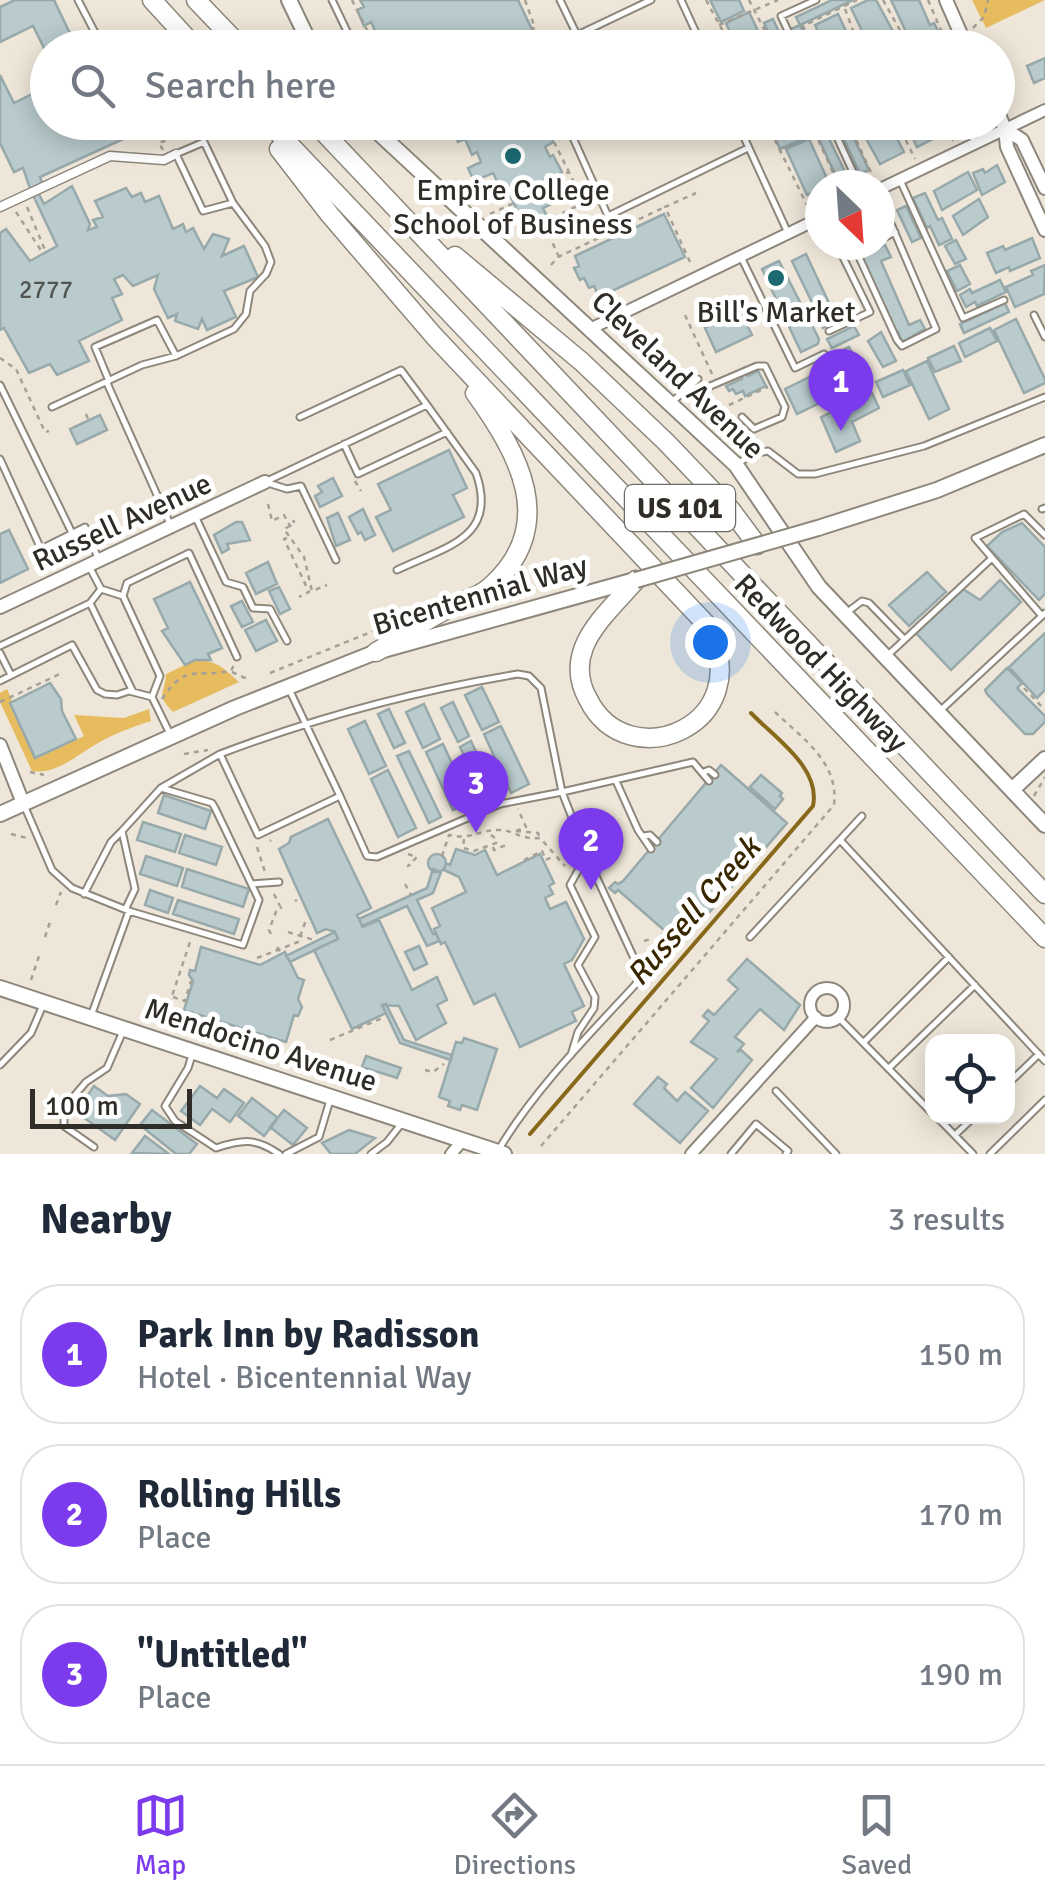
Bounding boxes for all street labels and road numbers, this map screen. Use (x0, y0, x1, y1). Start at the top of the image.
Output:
street label: Cleveland Avenue (583, 283, 772, 467)
street label: Russell Avenue (27, 465, 217, 580)
road number: US 101 (625, 485, 735, 531)
street label: Bicentennial Way (369, 547, 592, 644)
street label: Redwood Highway (726, 566, 915, 760)
street label: Mendocino Avenue (140, 990, 382, 1100)

